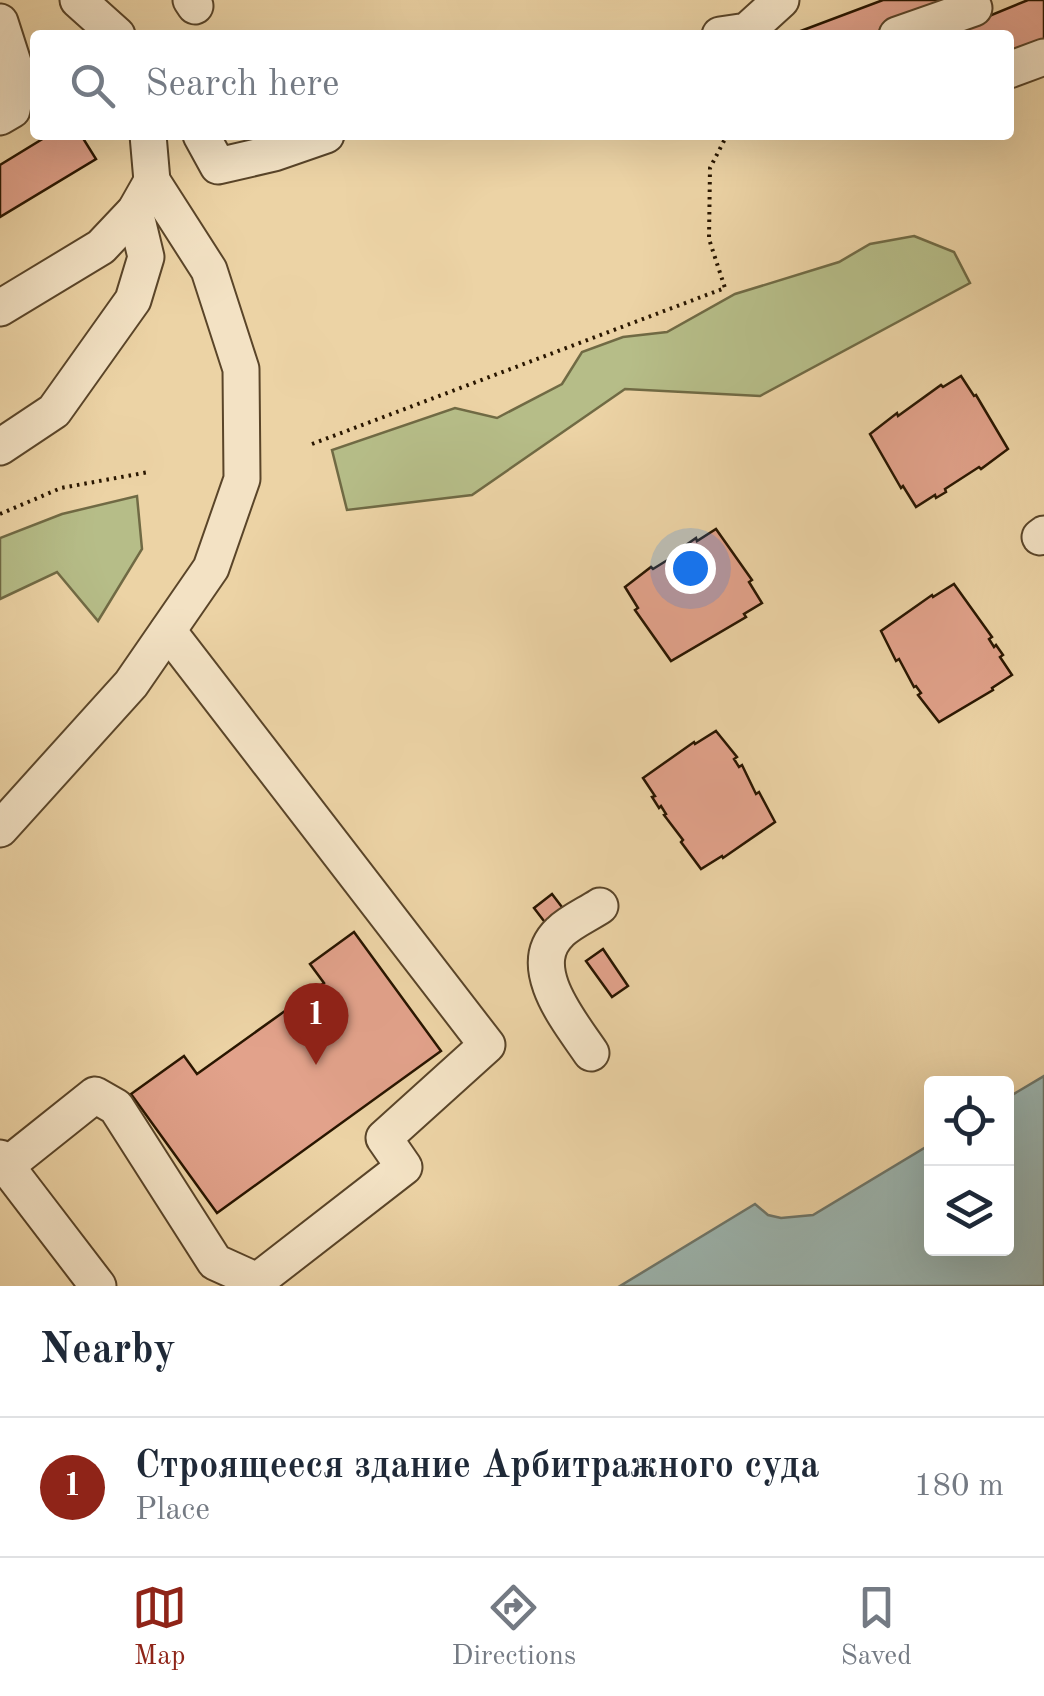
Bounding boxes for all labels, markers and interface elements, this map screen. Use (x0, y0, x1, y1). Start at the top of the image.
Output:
search box (30, 30, 1014, 140)
icon: search (65, 58, 120, 113)
text: Search here (145, 66, 340, 104)
your location (665, 543, 716, 594)
pin: 1 (284, 982, 348, 1065)
map controls (924, 1076, 1014, 1256)
button: locate (924, 1076, 1014, 1166)
button: layers (924, 1166, 1014, 1256)
text: Nearby (40, 1330, 176, 1372)
text: Строящееся здание Арбитражного суда (135, 1448, 820, 1486)
text: 1 (63, 1471, 82, 1503)
text: 180 m (914, 1471, 1004, 1503)
text: Place (135, 1495, 210, 1527)
tab: Map (132, 1580, 187, 1675)
tab: Directions (452, 1580, 576, 1675)
tab: Saved (840, 1580, 912, 1675)

